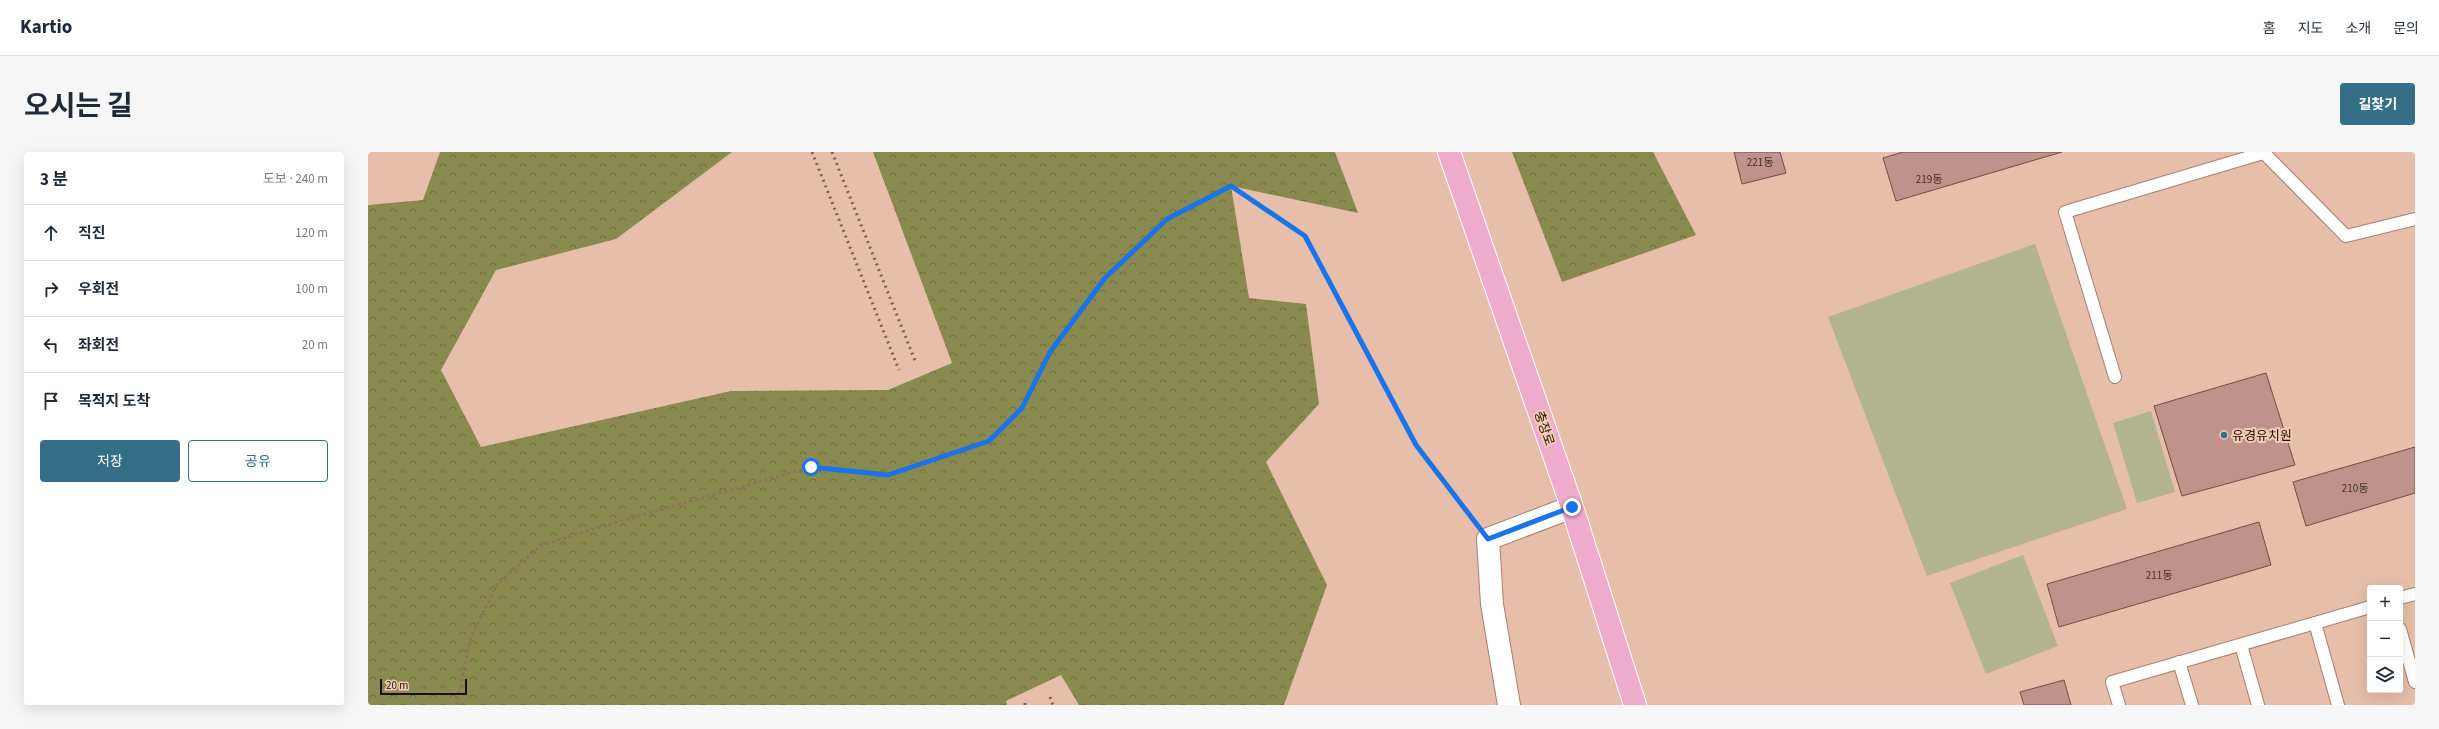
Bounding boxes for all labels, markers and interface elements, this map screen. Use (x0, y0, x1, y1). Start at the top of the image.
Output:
text: Kartio (20, 14, 72, 41)
text: 홈 (2263, 19, 2276, 39)
text: 지도 (2298, 19, 2323, 39)
text: 소개 (2345, 19, 2371, 39)
text: 문의 (2393, 19, 2419, 39)
button: 길찾기 (2340, 83, 2415, 125)
text: 오시는 길 (24, 86, 133, 126)
house number: 221동 (1747, 155, 1773, 170)
text: 3 분 (40, 168, 68, 192)
text: 도보 · 240 m (263, 170, 328, 188)
house number: 219동 (1916, 172, 1942, 187)
icon: ahead (40, 222, 62, 244)
text: 직진 (78, 223, 106, 244)
text: 120 m (295, 224, 328, 242)
icon: right (40, 278, 62, 300)
text: 우회전 (78, 279, 119, 300)
text: 100 m (295, 280, 328, 298)
icon: left (40, 334, 62, 356)
text: 좌회전 (78, 335, 119, 356)
text: 20 m (302, 336, 328, 354)
icon: arrive (40, 390, 62, 412)
text: 목적지 도착 (78, 391, 150, 412)
street label: 충장로 (1530, 408, 1558, 448)
place label: 유경유치원 (2232, 427, 2292, 445)
marker: 유경유치원 (2219, 430, 2229, 440)
button: 저장 (40, 440, 180, 482)
button: 공유 (188, 440, 328, 482)
route start (802, 458, 820, 476)
house number: 210동 (2342, 481, 2368, 496)
route end (1563, 498, 1581, 516)
house number: 211동 (2146, 568, 2172, 583)
map controls (2367, 585, 2403, 693)
button: + (2367, 585, 2403, 621)
button: − (2367, 621, 2403, 657)
button: layers (2367, 657, 2403, 693)
scale bar (380, 677, 467, 696)
text: 20 m (386, 678, 408, 693)

